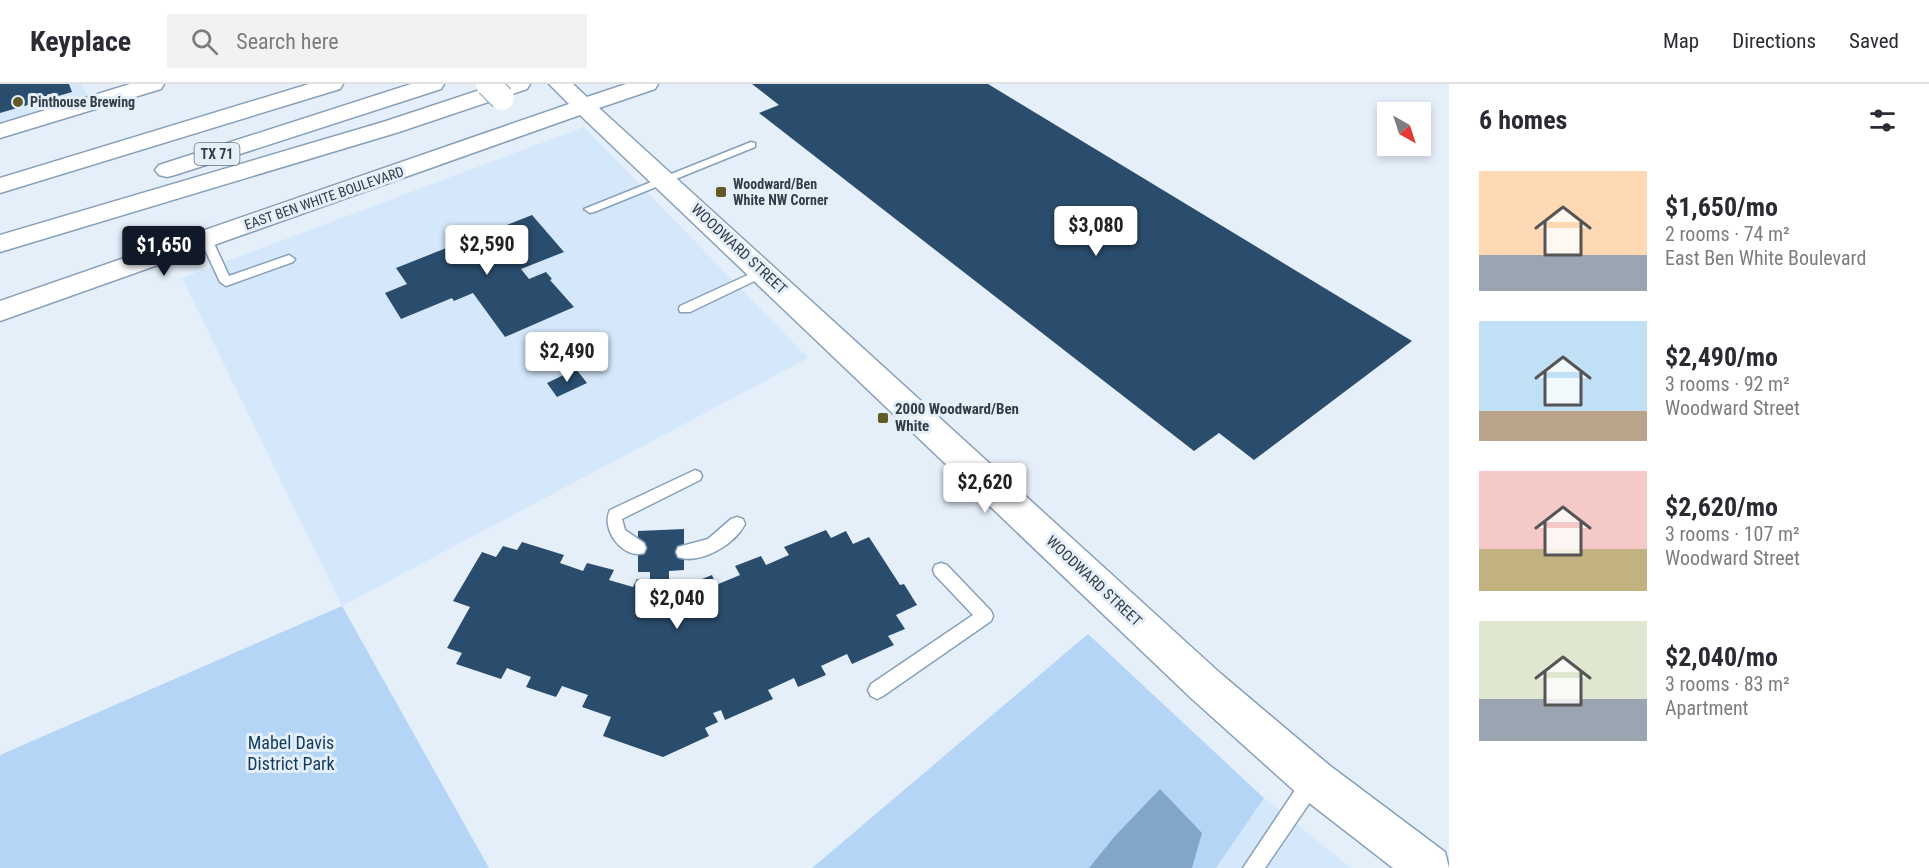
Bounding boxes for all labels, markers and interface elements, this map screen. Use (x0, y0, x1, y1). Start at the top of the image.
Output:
search box (167, 14, 587, 68)
text: Keyplace (30, 25, 131, 58)
icon: search (188, 25, 221, 58)
text: Search here (236, 29, 339, 54)
text: Map (1663, 29, 1699, 53)
text: Directions (1732, 29, 1816, 53)
text: Saved (1849, 29, 1899, 53)
place label: Pinthouse Brewing (30, 94, 135, 110)
marker: Pinthouse Brewing (11, 95, 25, 109)
north arrow (1377, 102, 1431, 156)
map controls (1377, 102, 1431, 156)
icon: filters (1866, 104, 1899, 137)
text: 6 homes (1479, 105, 1567, 135)
road number: TX 71 (194, 143, 240, 165)
street label: EAST BEN WHITE BOULEVARD (242, 163, 406, 233)
place label: Woodward/Ben White NW Corner (733, 176, 829, 208)
marker: Woodward/Ben White NW Corner (714, 185, 728, 199)
text: $1,650/mo (1665, 192, 1778, 222)
icon: home (1527, 195, 1599, 267)
street label: WOODWARD STREET (687, 200, 791, 298)
pin: $3,080 (1047, 206, 1145, 257)
text: $3,080 (1068, 213, 1124, 237)
text: 2 rooms · 74 m² (1665, 222, 1790, 246)
pin: $2,590 (438, 225, 536, 276)
pin: $1,650 (115, 226, 213, 277)
text: $2,590 (459, 232, 515, 256)
text: $1,650 (136, 233, 192, 257)
text: East Ben White Boulevard (1665, 246, 1866, 270)
pin: $2,490 (518, 332, 616, 383)
text: $2,490 (539, 339, 595, 363)
text: $2,490/mo (1665, 342, 1778, 372)
icon: home (1527, 345, 1599, 417)
text: 3 rooms · 92 m² (1665, 372, 1790, 396)
text: Woodward Street (1665, 396, 1800, 420)
place label: 2000 Woodward/Ben White (895, 400, 1019, 435)
marker: 2000 Woodward/Ben White (876, 411, 890, 425)
pin: $2,620 (936, 463, 1034, 514)
text: $2,620 (957, 470, 1013, 494)
text: $2,620/mo (1665, 492, 1778, 522)
icon: home (1527, 495, 1599, 567)
text: 3 rooms · 107 m² (1665, 522, 1800, 546)
street label: WOODWARD STREET (1042, 532, 1146, 630)
text: Woodward Street (1665, 546, 1800, 570)
pin: $2,040 (628, 579, 726, 630)
text: $2,040 (649, 586, 705, 610)
text: $2,040/mo (1665, 642, 1778, 672)
icon: home (1527, 645, 1599, 717)
text: 3 rooms · 83 m² (1665, 672, 1790, 696)
text: Apartment (1665, 696, 1749, 720)
park label: Mabel Davis District Park (247, 732, 335, 774)

